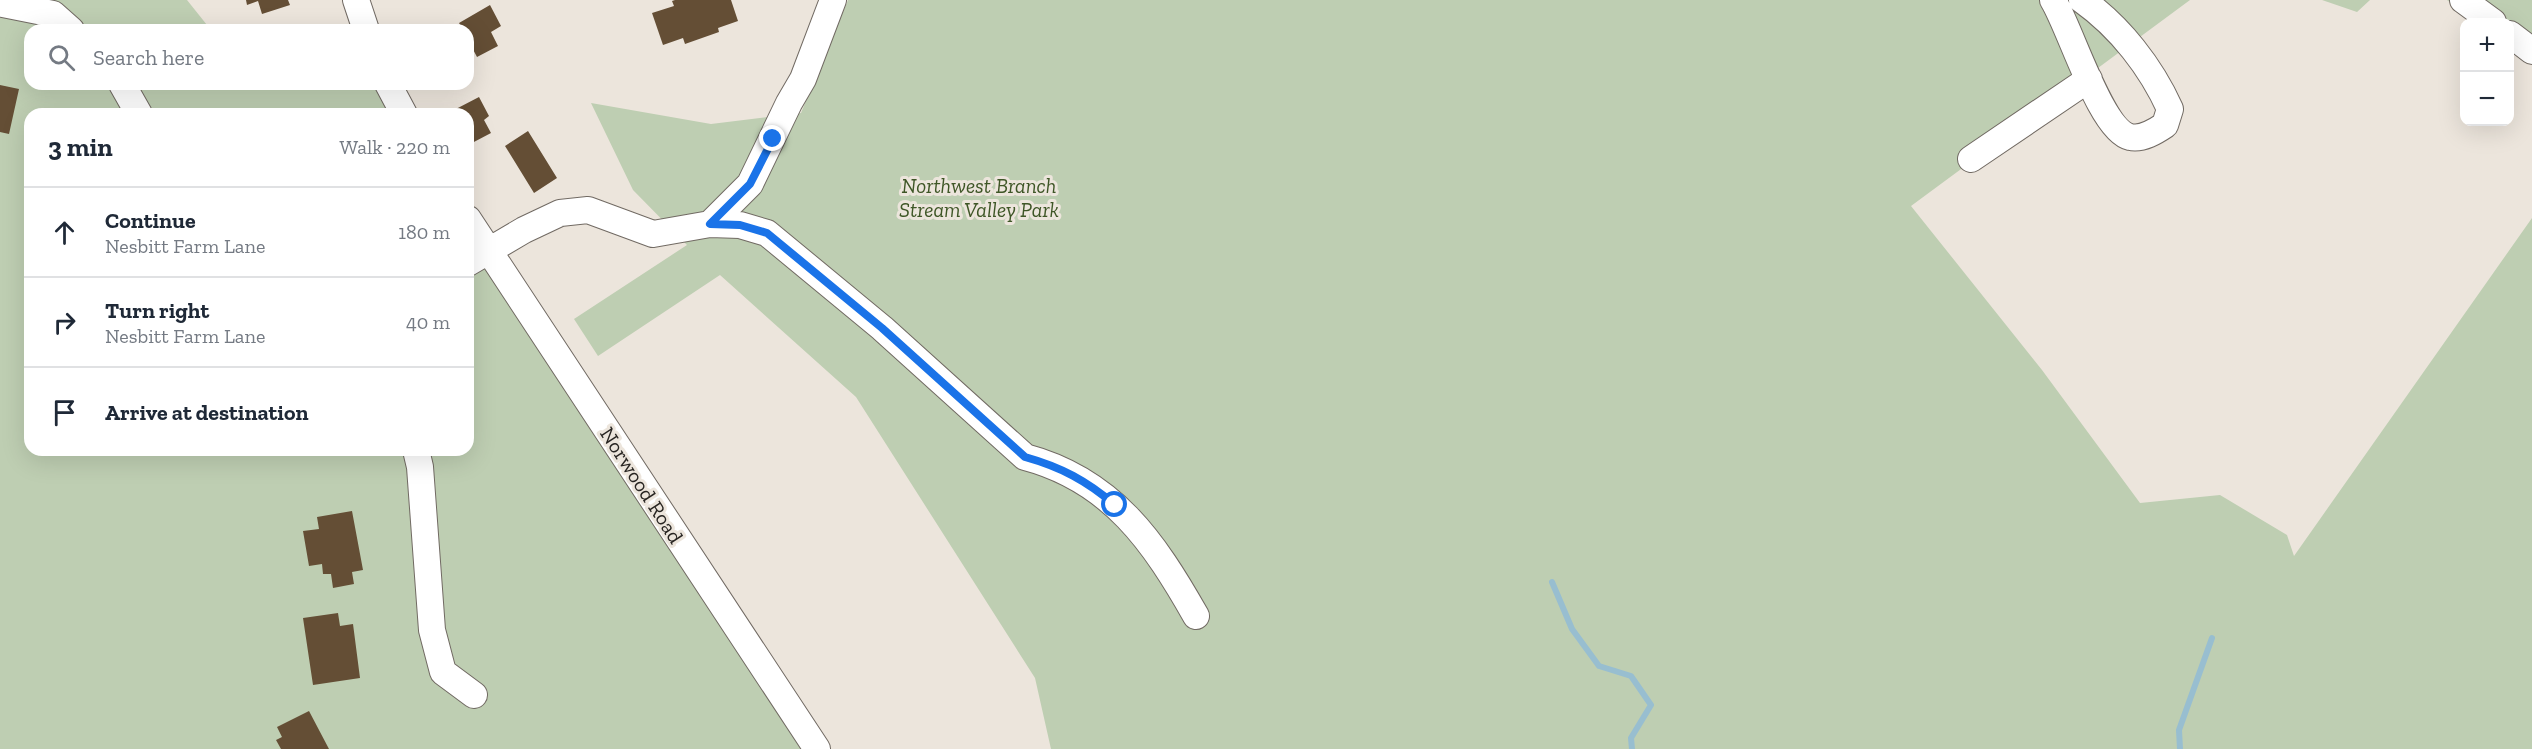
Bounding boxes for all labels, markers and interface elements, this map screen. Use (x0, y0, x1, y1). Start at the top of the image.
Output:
map controls (2460, 18, 2514, 126)
button: + (2460, 18, 2514, 72)
search box (24, 24, 474, 90)
icon: search (45, 41, 78, 74)
text: Search here (93, 44, 204, 71)
button: − (2460, 72, 2514, 126)
route end (759, 125, 785, 151)
text: 3 min (48, 131, 113, 163)
text: Walk · 220 m (339, 135, 450, 159)
park label: Northwest Branch Stream Valley Park (899, 173, 1059, 222)
text: Continue (105, 207, 196, 234)
icon: ahead (48, 216, 81, 249)
text: 180 m (398, 220, 450, 244)
text: Nesbitt Farm Lane (105, 234, 265, 258)
text: Turn right (105, 297, 209, 324)
icon: right (48, 306, 81, 339)
text: 40 m (406, 310, 450, 334)
text: Nesbitt Farm Lane (105, 324, 265, 348)
icon: arrive (48, 396, 81, 429)
text: Arrive at destination (105, 399, 308, 426)
street label: Norwood Road (595, 422, 689, 548)
route start (1101, 491, 1127, 517)

